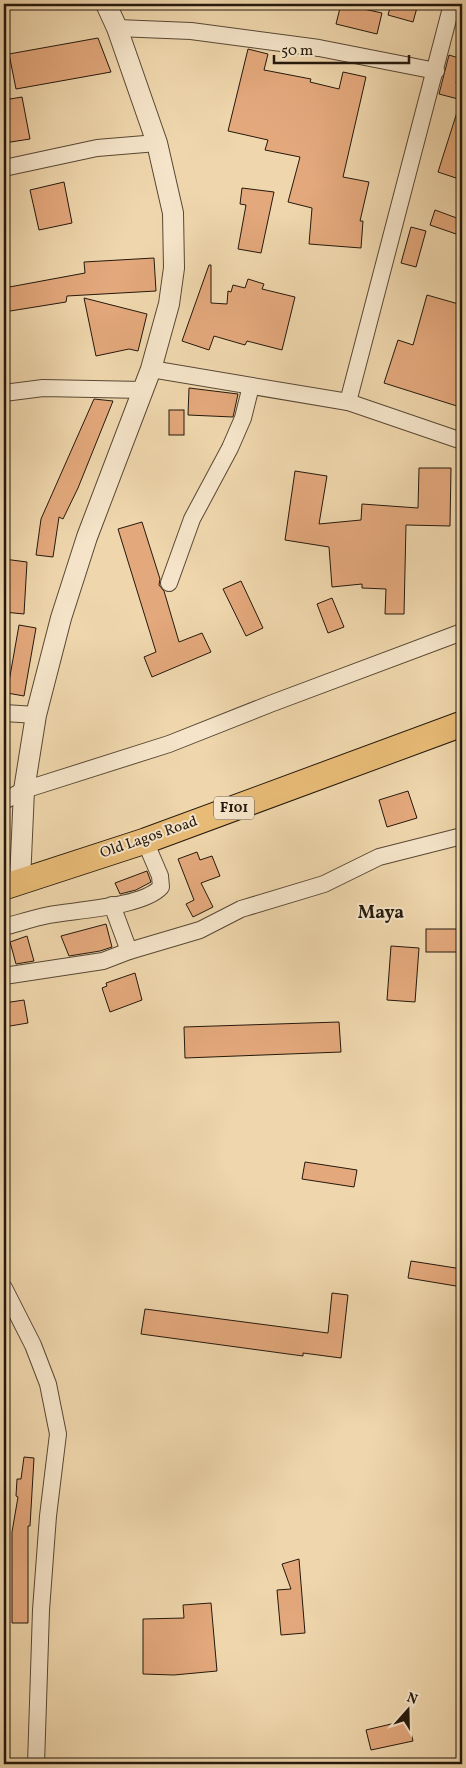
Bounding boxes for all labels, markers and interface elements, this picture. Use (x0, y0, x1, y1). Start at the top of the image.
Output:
scale bar (274, 32, 408, 64)
text: 50 m (281, 41, 313, 62)
road number: F101 (214, 796, 254, 820)
street label: Old Lagos Road (97, 812, 201, 864)
district label: Maya (358, 901, 404, 926)
north arrow (384, 1686, 434, 1736)
text: N (404, 1689, 420, 1710)

